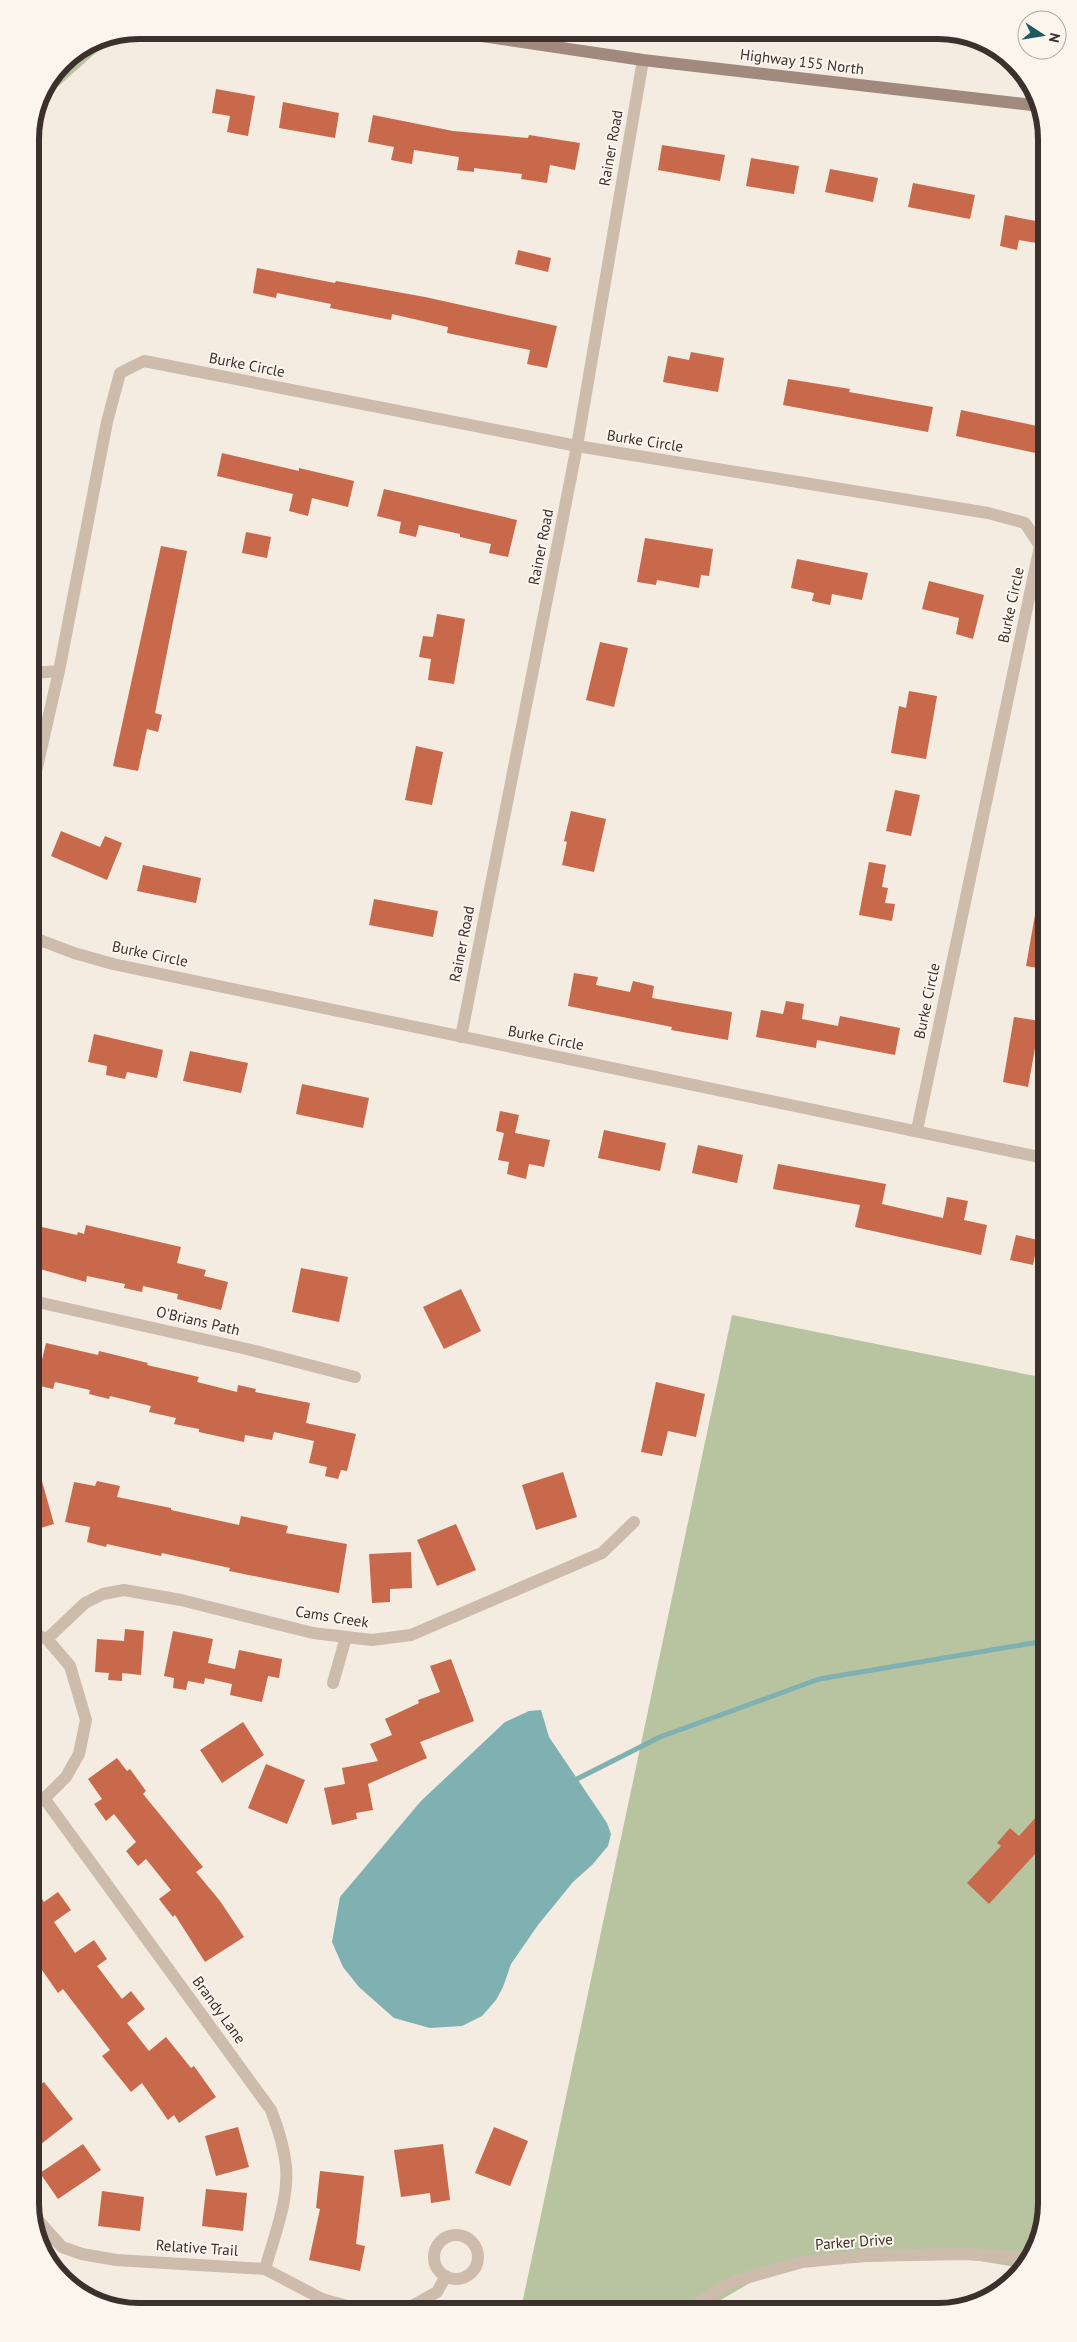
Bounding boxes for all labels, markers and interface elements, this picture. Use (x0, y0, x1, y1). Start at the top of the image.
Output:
north arrow (1017, 10, 1067, 60)
text: N (1045, 31, 1064, 44)
street label: Highway 155 North (739, 44, 865, 79)
street label: Rainer Road (594, 108, 627, 187)
street label: Burke Circle (207, 348, 287, 381)
street label: Burke Circle (606, 425, 685, 456)
street label: Rainer Road (524, 507, 557, 586)
street label: Burke Circle (993, 565, 1028, 645)
street label: Rainer Road (445, 904, 478, 983)
street label: Burke Circle (110, 936, 190, 971)
street label: Burke Circle (909, 961, 944, 1041)
street label: Burke Circle (506, 1021, 586, 1054)
street label: O'Brians Path (154, 1302, 242, 1339)
street label: Cams Creek (294, 1601, 371, 1632)
street label: Brandy Lane (189, 1972, 250, 2047)
street label: Parker Drive (815, 2229, 893, 2254)
street label: Relative Trail (155, 2235, 240, 2260)

